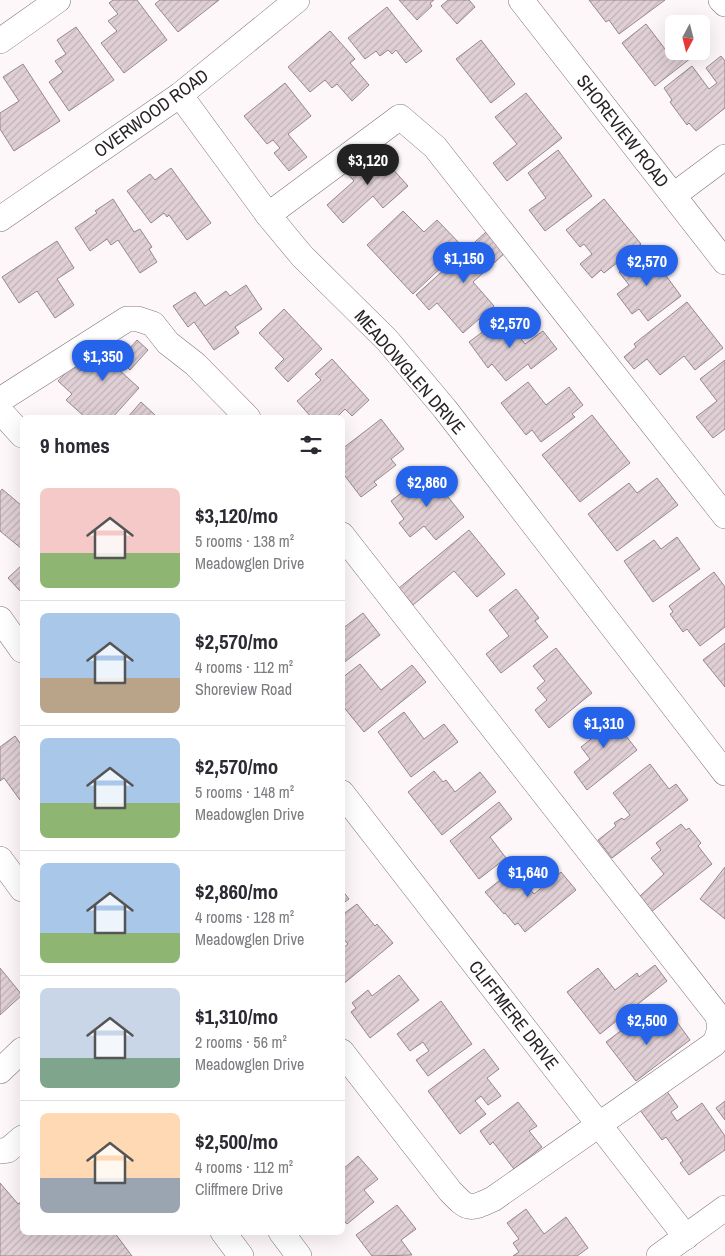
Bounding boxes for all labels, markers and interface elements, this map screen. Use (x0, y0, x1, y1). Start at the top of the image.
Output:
north arrow (665, 15, 710, 60)
map controls (665, 15, 710, 60)
street label: OVERWOOD ROAD (89, 63, 213, 163)
street label: SHOREVIEW ROAD (571, 69, 675, 193)
pin: $3,120 (327, 144, 409, 186)
text: $3,120 (348, 149, 388, 171)
pin: $1,150 (423, 242, 505, 284)
pin: $2,570 (606, 244, 688, 287)
text: $1,150 (444, 247, 484, 269)
text: $2,570 (627, 250, 667, 272)
street label: MEADOWGLEN DRIVE (349, 304, 471, 440)
pin: $2,570 (469, 306, 551, 349)
text: $2,570 (490, 312, 530, 334)
pin: $1,350 (62, 340, 144, 382)
text: $1,350 (83, 345, 123, 367)
text: 9 homes (40, 431, 110, 460)
icon: filters (297, 431, 325, 459)
pin: $2,860 (386, 466, 468, 508)
text: $2,860 (407, 471, 447, 493)
text: $3,120/mo (195, 501, 278, 530)
icon: home (80, 508, 140, 568)
text: 5 rooms · 138 m² (195, 530, 294, 552)
text: Meadowglen Drive (195, 552, 304, 574)
text: $2,570/mo (195, 627, 278, 656)
icon: home (80, 633, 140, 693)
text: 4 rooms · 112 m² (195, 656, 293, 678)
text: Shoreview Road (195, 678, 292, 700)
pin: $1,310 (563, 706, 645, 749)
text: $1,310 (584, 712, 624, 734)
text: $2,570/mo (195, 752, 278, 781)
icon: home (80, 758, 140, 818)
text: 5 rooms · 148 m² (195, 781, 294, 803)
text: Meadowglen Drive (195, 803, 304, 825)
pin: $1,640 (487, 856, 569, 898)
text: $1,640 (508, 861, 548, 883)
text: $2,860/mo (195, 877, 278, 906)
icon: home (80, 883, 140, 943)
text: 4 rooms · 128 m² (195, 906, 294, 928)
text: Meadowglen Drive (195, 928, 304, 950)
street label: CLIFFMERE DRIVE (463, 955, 565, 1075)
text: $1,310/mo (195, 1002, 278, 1031)
pin: $2,500 (606, 1004, 688, 1046)
icon: home (80, 1008, 140, 1068)
text: $2,500 (627, 1009, 667, 1031)
text: 2 rooms · 56 m² (195, 1031, 287, 1053)
text: Meadowglen Drive (195, 1053, 304, 1075)
text: $2,500/mo (195, 1127, 278, 1156)
icon: home (80, 1133, 140, 1193)
text: 4 rooms · 112 m² (195, 1156, 293, 1178)
text: Cliffmere Drive (195, 1178, 283, 1200)

